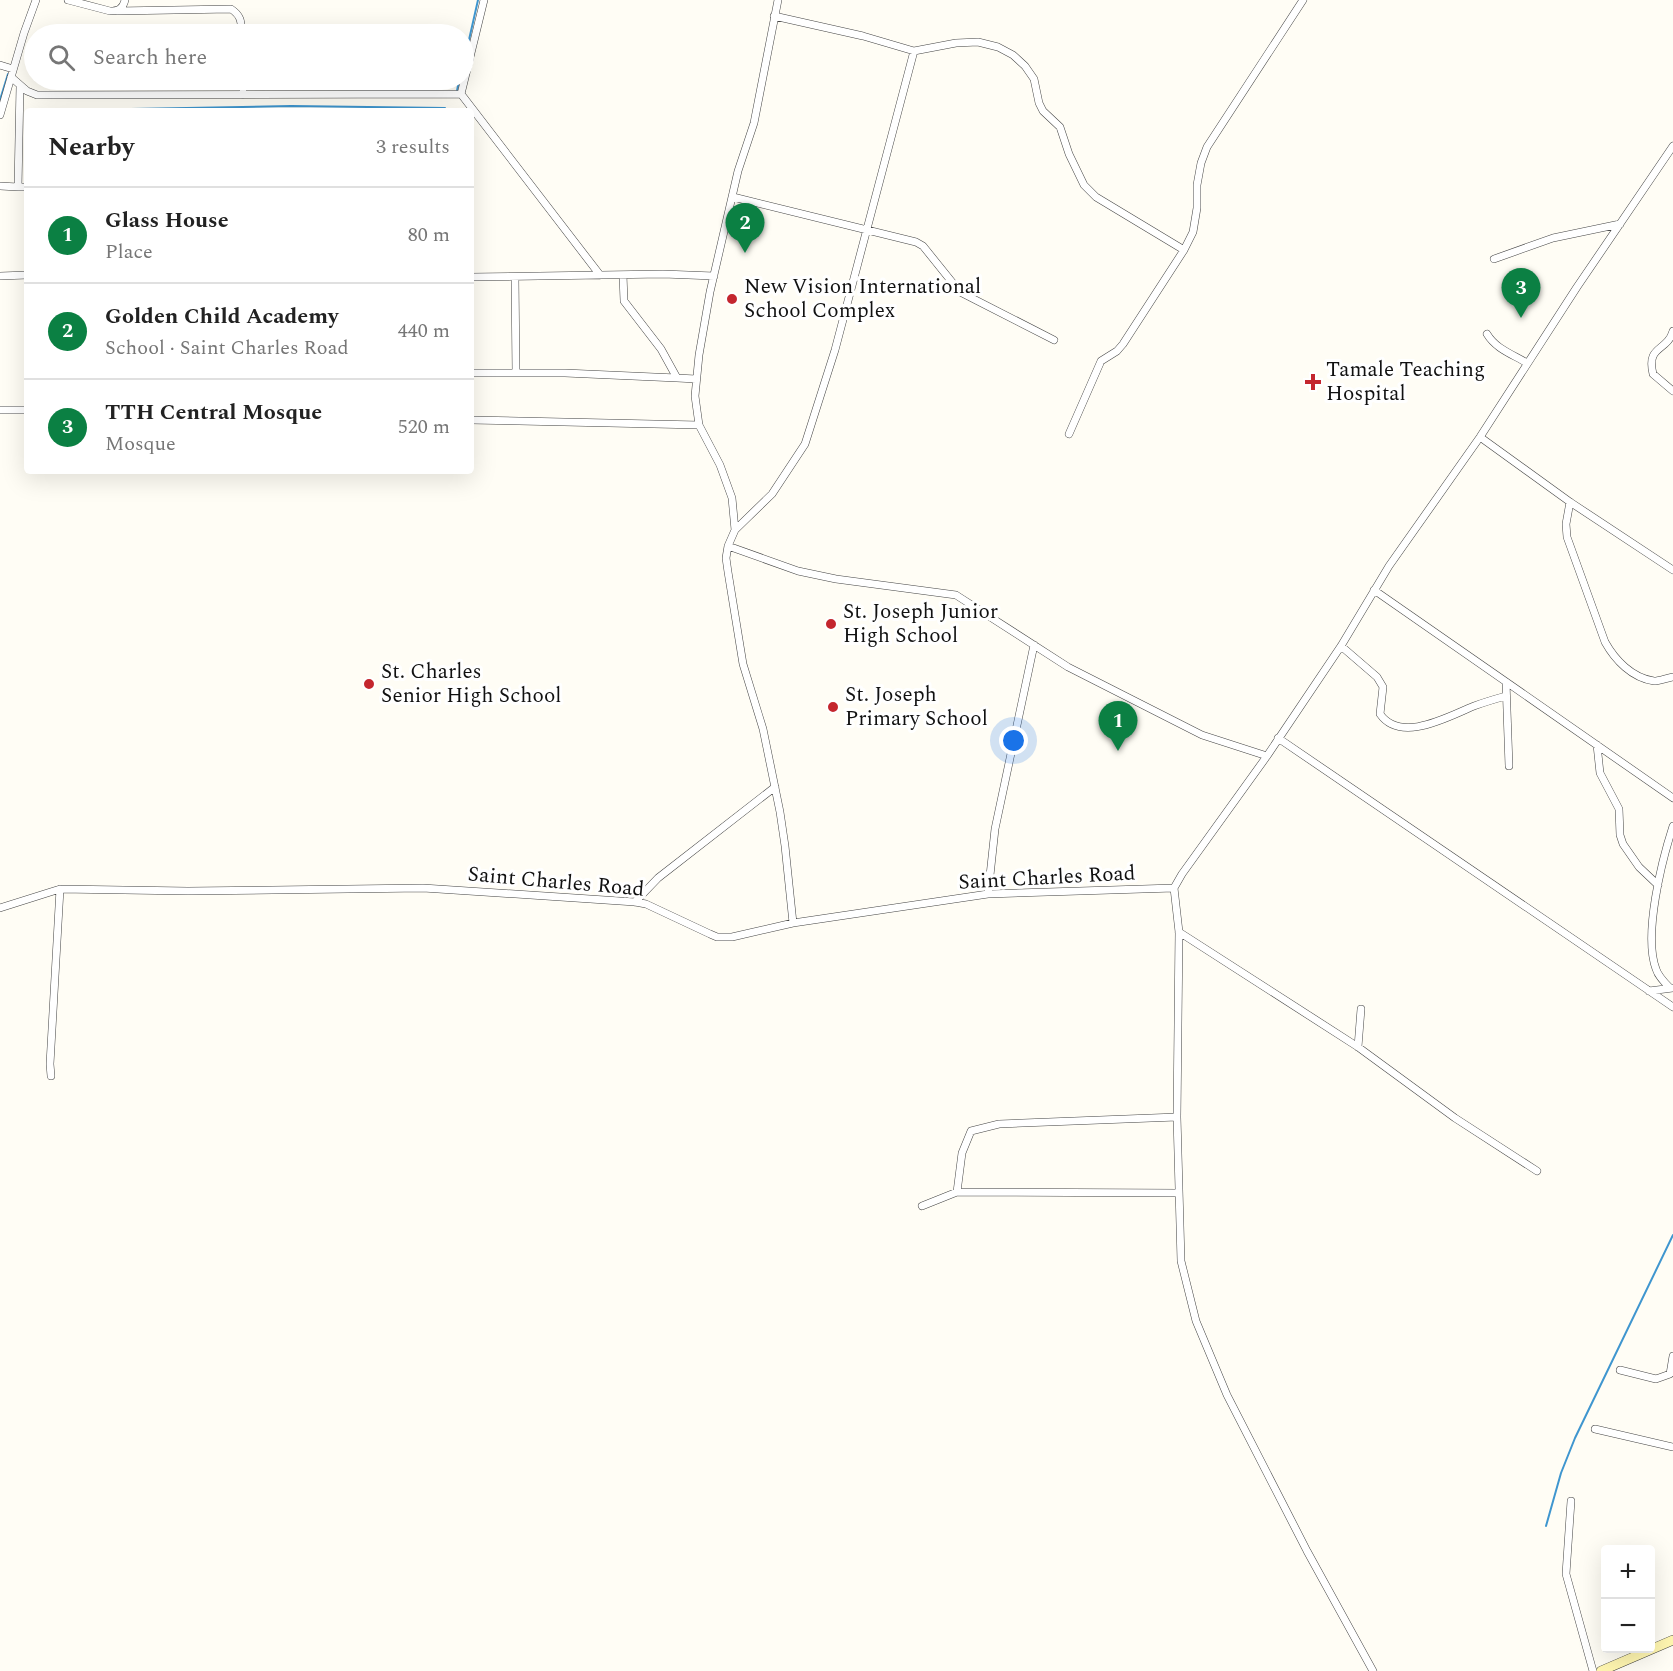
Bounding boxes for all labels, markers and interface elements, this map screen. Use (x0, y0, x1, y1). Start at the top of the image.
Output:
search box (24, 24, 474, 90)
icon: search (45, 41, 78, 74)
text: Search here (93, 41, 207, 74)
text: Nearby (48, 127, 134, 167)
text: 3 results (376, 132, 450, 162)
text: Glass House (105, 204, 229, 237)
pin: 2 (726, 204, 764, 253)
text: 1 (62, 220, 73, 250)
text: 80 m (408, 220, 450, 250)
text: Place (105, 237, 153, 267)
pin: 3 (1502, 268, 1540, 318)
place label: New Vision International School Complex (744, 271, 981, 327)
marker: New Vision International School Complex (725, 292, 739, 306)
text: Golden Child Academy (105, 300, 338, 333)
text: 2 (62, 316, 73, 346)
text: 440 m (398, 316, 450, 346)
text: School · Saint Charles Road (105, 333, 349, 363)
place label: Tamale Teaching Hospital (1326, 354, 1485, 410)
marker: Tamale Teaching Hospital (1304, 373, 1322, 391)
text: TTH Central Mosque (105, 396, 322, 429)
text: 3 (62, 412, 73, 442)
text: 520 m (398, 412, 450, 442)
text: Mosque (105, 429, 176, 459)
place label: St. Joseph Junior High School (843, 596, 998, 652)
marker: St. Joseph Junior High School (824, 617, 838, 631)
place label: St. Charles Senior High School (381, 656, 561, 712)
marker: St. Charles Senior High School (362, 677, 376, 691)
place label: St. Joseph Primary School (845, 679, 988, 735)
marker: St. Joseph Primary School (826, 700, 840, 714)
pin: 1 (1098, 702, 1138, 751)
your location (999, 726, 1028, 755)
street label: Saint Charles Road (958, 857, 1136, 899)
street label: Saint Charles Road (466, 858, 646, 906)
map controls (1601, 1545, 1655, 1653)
button: + (1601, 1545, 1655, 1599)
button: − (1601, 1599, 1655, 1653)

